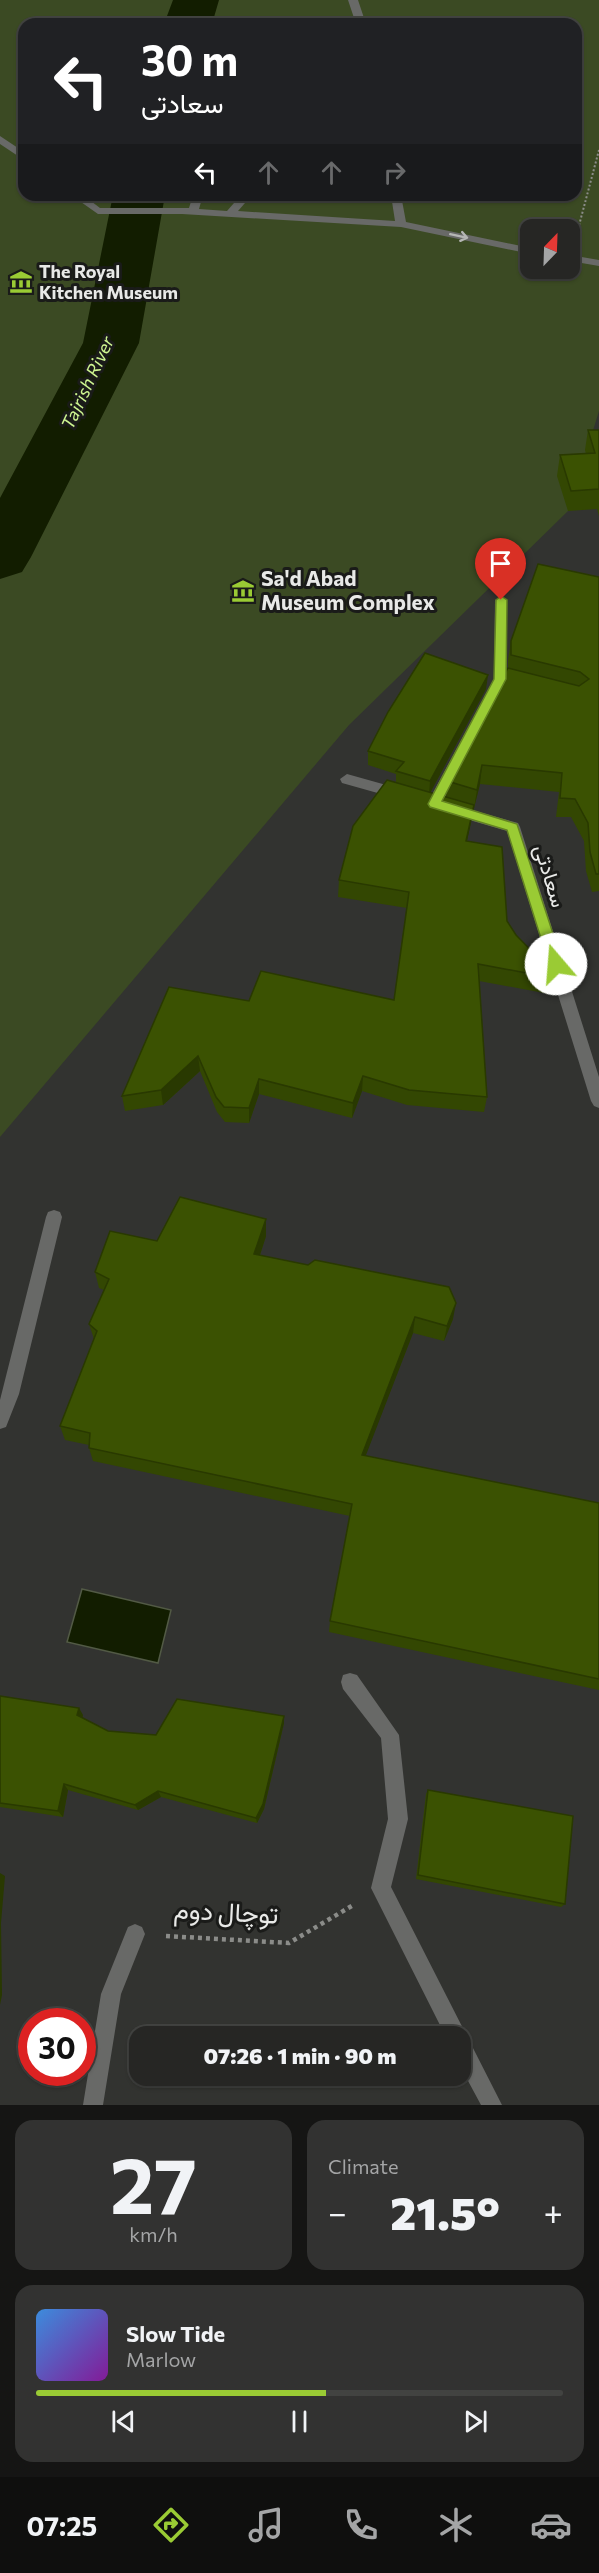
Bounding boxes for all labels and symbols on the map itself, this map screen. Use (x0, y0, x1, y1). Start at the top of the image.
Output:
north arrow (520, 219, 580, 279)
one-way arrow (449, 231, 468, 243)
place label: The Royal Kitchen Museum (39, 260, 178, 303)
museum icon: The Royal Kitchen Museum (8, 269, 34, 295)
water label: Tajrish River (56, 332, 119, 433)
pin (475, 538, 526, 600)
place label: Sa'd Abad Museum Complex (261, 565, 435, 614)
museum icon: Sa'd Abad Museum Complex (230, 578, 256, 604)
street label: سعادتی (529, 841, 573, 910)
position arrow (524, 932, 588, 996)
street label: توچال دوم (173, 1892, 279, 1933)
speed limit sign: 30 (18, 2008, 96, 2086)

